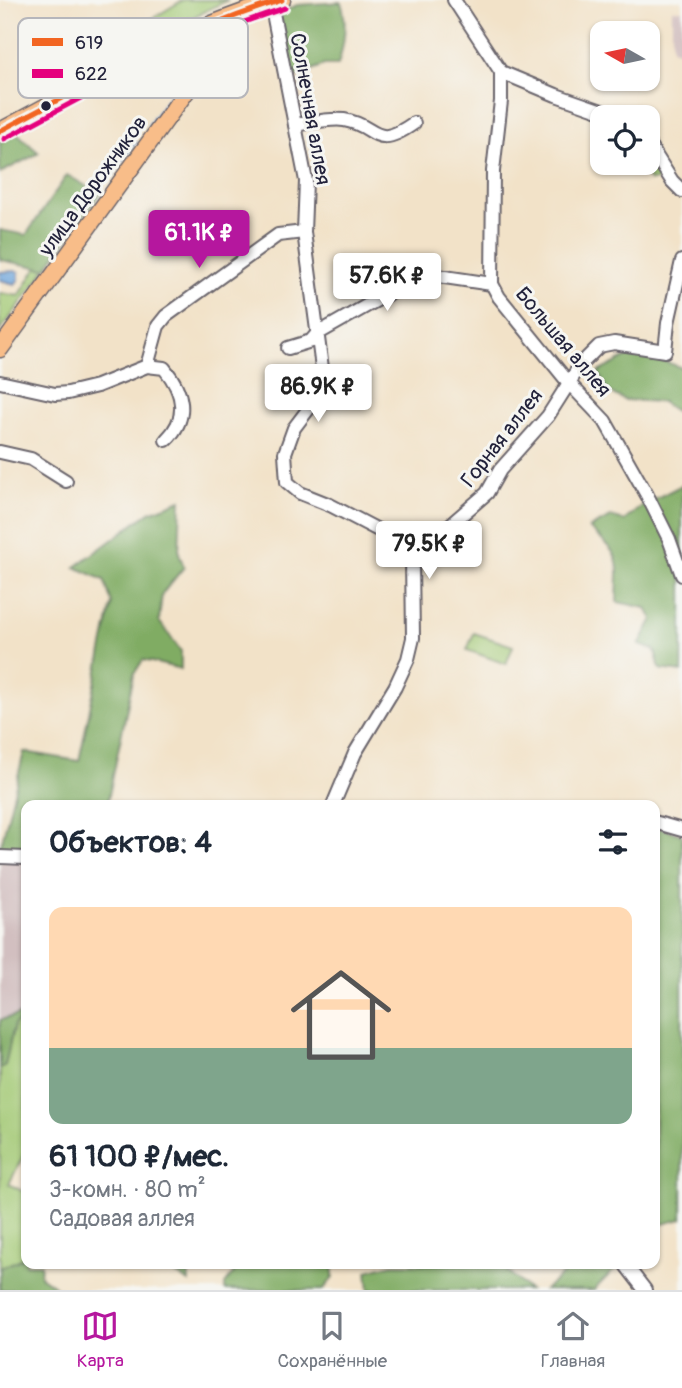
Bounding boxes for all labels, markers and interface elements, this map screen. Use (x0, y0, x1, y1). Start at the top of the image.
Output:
legend (18, 18, 248, 98)
north arrow (590, 21, 660, 91)
map controls (590, 21, 660, 175)
text: 619 (75, 31, 103, 55)
street label: Солнечная аллея (283, 31, 337, 187)
text: 622 (75, 62, 107, 86)
unlabelled marker (39, 99, 53, 113)
button: locate (590, 105, 660, 175)
street label: улица Дорожников (32, 110, 153, 263)
pin: 61.1K ₽ (134, 210, 264, 270)
text: 61.1K ₽ (164, 218, 234, 247)
pin: 57.6K ₽ (322, 254, 452, 313)
text: 57.6K ₽ (349, 261, 425, 290)
street label: Большая аллея (509, 281, 617, 403)
pin: 86.9K ₽ (253, 364, 383, 424)
text: 86.9K ₽ (281, 372, 355, 401)
street label: Горная аллея (455, 383, 549, 493)
pin: 79.5K ₽ (364, 522, 494, 581)
text: 79.5K ₽ (392, 529, 466, 558)
icon: filters (594, 823, 632, 861)
text: Объектов: 4 (49, 824, 212, 861)
icon: home (278, 952, 404, 1078)
text: 61 100 ₽/мес. (49, 1138, 229, 1175)
text: 3-комн. · 80 m² (49, 1175, 206, 1204)
text: Садовая аллея (49, 1204, 195, 1233)
tab: Карта (77, 1307, 124, 1373)
tab: Сохранённые (278, 1307, 387, 1373)
tab: Главная (541, 1307, 605, 1373)

